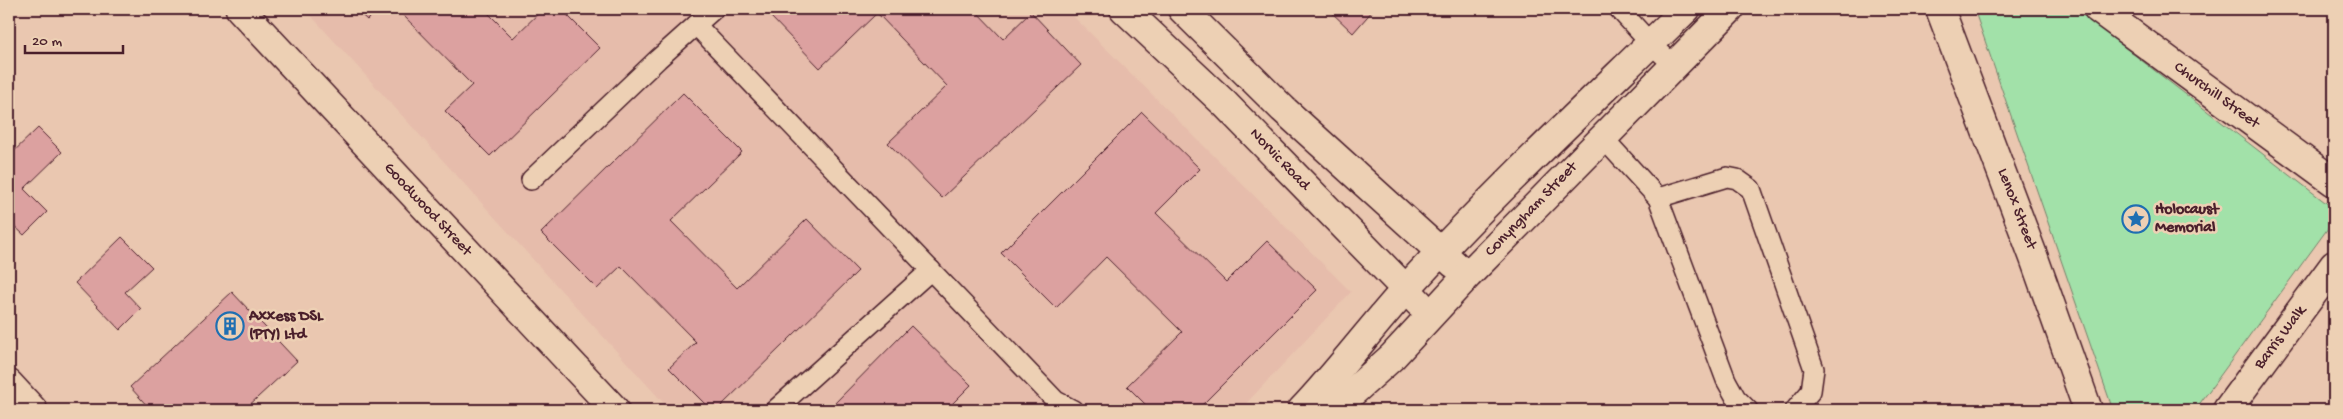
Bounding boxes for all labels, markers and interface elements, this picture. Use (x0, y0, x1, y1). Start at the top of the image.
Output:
scale bar (25, 22, 122, 54)
text: 20 m (32, 33, 62, 51)
street label: Churchill Street (2169, 59, 2264, 134)
street label: Norvic Road (1245, 125, 1314, 196)
street label: Conyngham Street (1482, 158, 1583, 261)
street label: Goodwood Street (379, 159, 476, 262)
street label: Lenox Street (1992, 166, 2041, 253)
place label: Holocaust Memorial (2155, 201, 2220, 238)
place icon: Holocaust Memorial (2121, 204, 2151, 234)
street label: Barris Walk (2250, 301, 2312, 374)
place label: Axxess DSL (PTY) Ltd (248, 308, 324, 345)
building icon: Axxess DSL (PTY) Ltd (215, 311, 245, 341)

